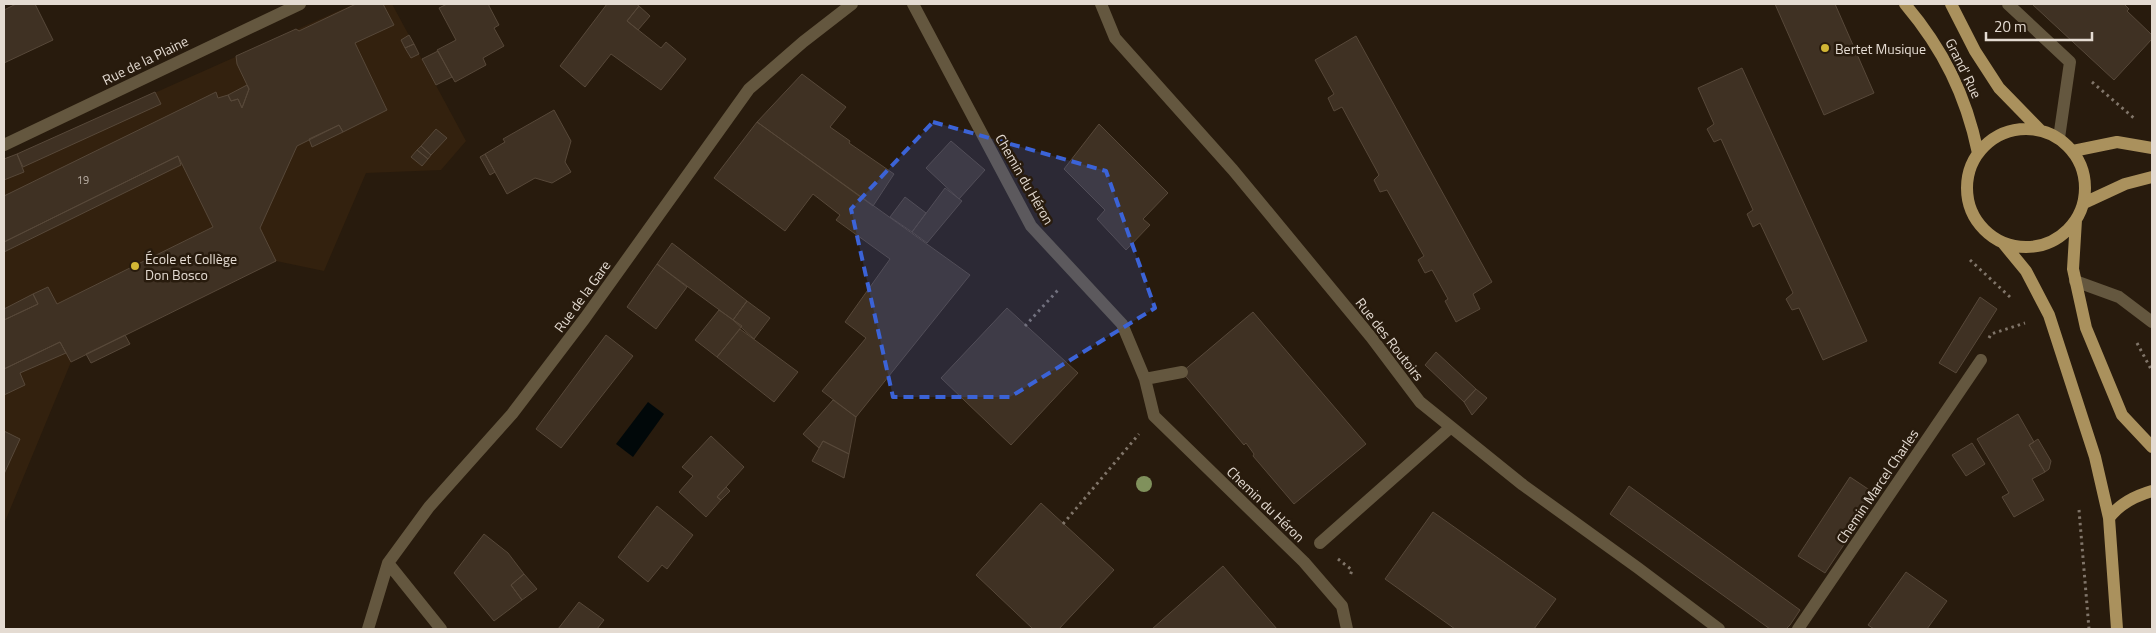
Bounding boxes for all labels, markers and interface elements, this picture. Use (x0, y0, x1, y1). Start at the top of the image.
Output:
scale bar (1986, 10, 2092, 42)
text: 20 m (1994, 15, 2027, 38)
street label: Rue de la Plaine (98, 30, 192, 90)
street label: Grand' Rue (1940, 34, 1988, 102)
place label: Bertet Musique (1835, 38, 1926, 59)
marker: Bertet Musique (1819, 42, 1831, 54)
street label: Chemin du Héron (991, 130, 1059, 228)
house number: 19 (77, 172, 89, 188)
place label: École et Collège Don Bosco (145, 248, 237, 285)
street label: Rue de la Gare (549, 256, 615, 336)
marker: École et Collège Don Bosco (129, 260, 141, 272)
street label: Rue des Routoirs (1351, 293, 1429, 385)
street label: Chemin Marcel Charles (1831, 424, 1923, 548)
street label: Chemin du Héron (1222, 461, 1310, 547)

